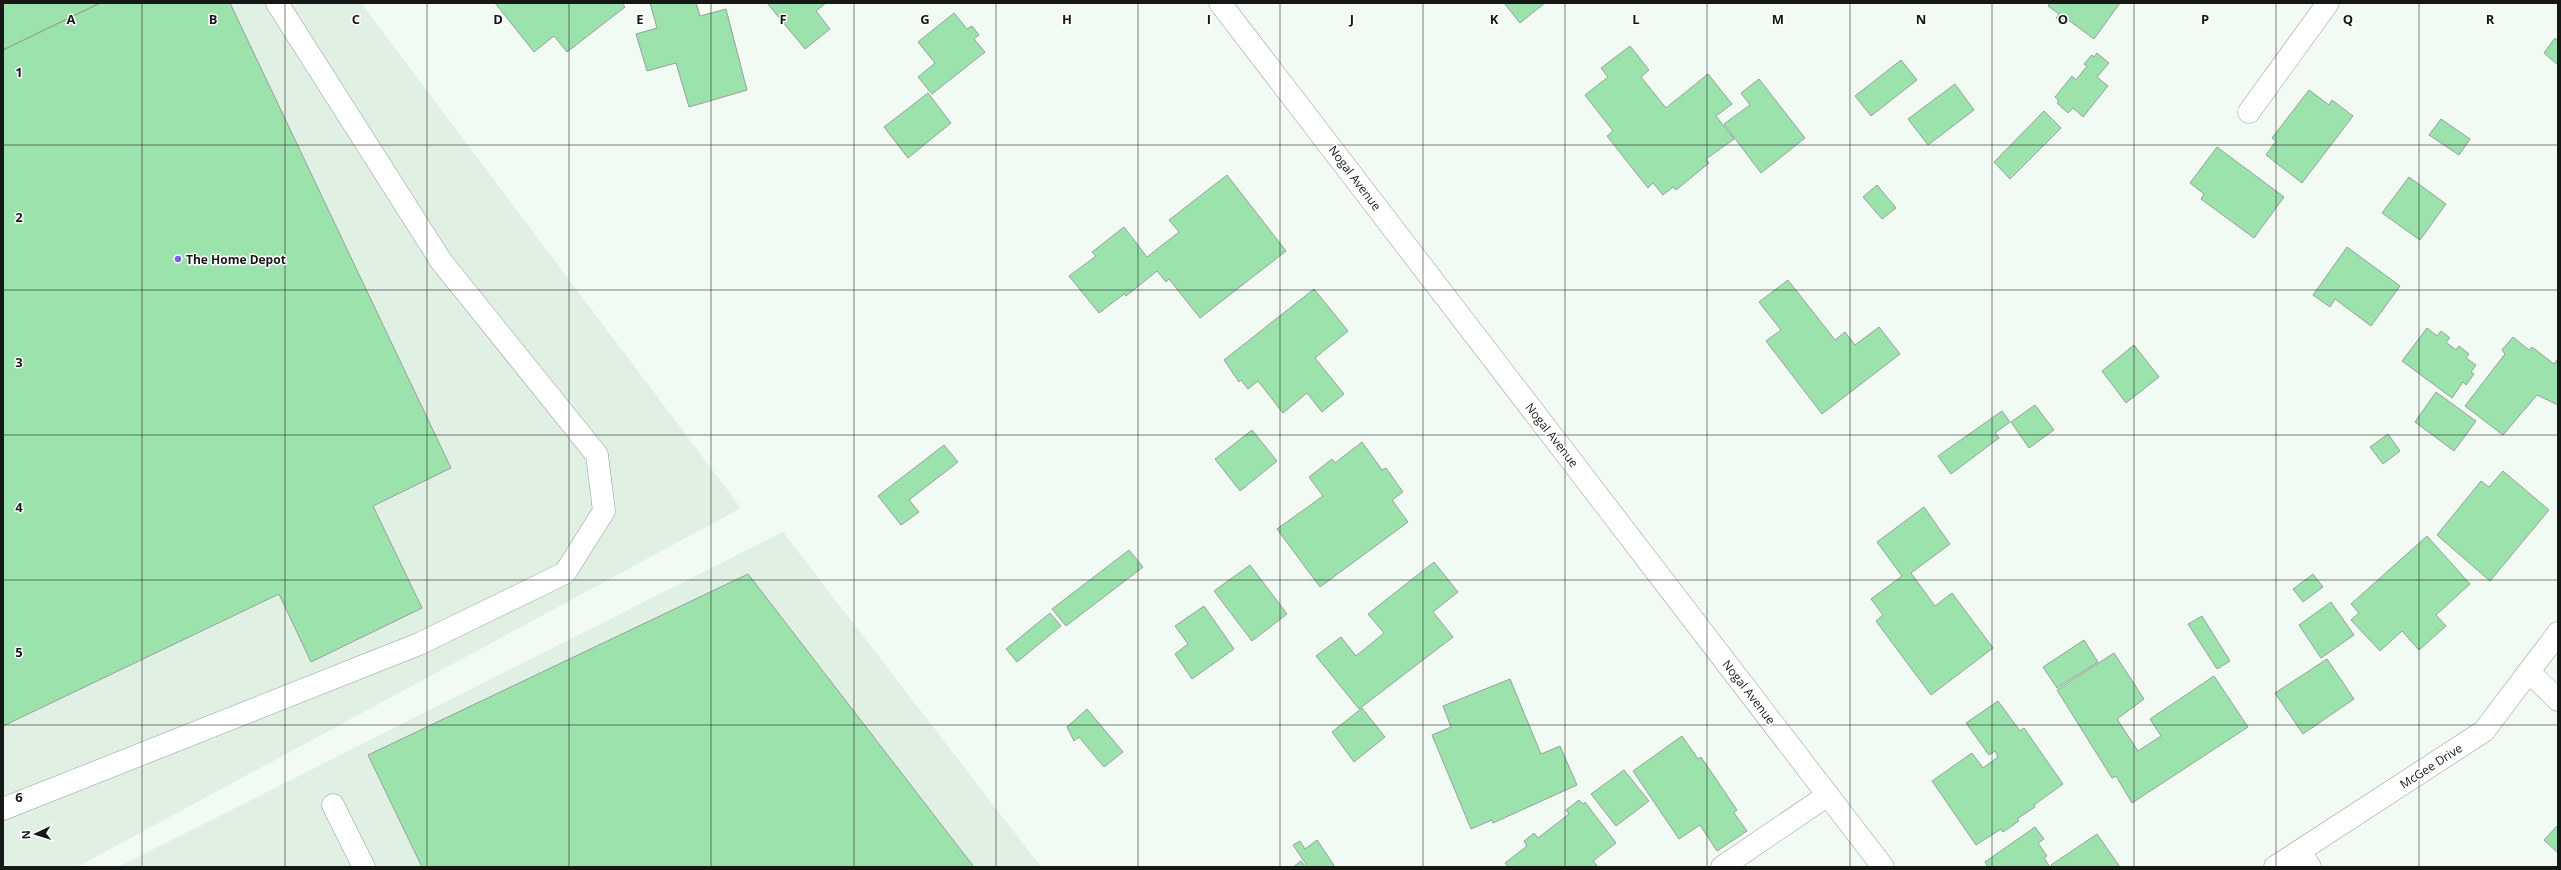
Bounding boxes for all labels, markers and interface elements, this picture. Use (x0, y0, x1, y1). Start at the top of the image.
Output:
text: A (67, 10, 76, 28)
text: B (209, 10, 218, 28)
text: C (352, 10, 360, 28)
text: D (493, 10, 503, 28)
text: E (636, 10, 644, 28)
text: F (779, 10, 787, 28)
text: G (920, 10, 930, 28)
text: H (1062, 10, 1072, 28)
text: I (1207, 10, 1211, 28)
text: J (1349, 10, 1354, 28)
text: K (1490, 10, 1499, 28)
text: L (1632, 10, 1640, 28)
text: M (1772, 10, 1784, 28)
text: N (1916, 10, 1926, 28)
text: O (2058, 10, 2068, 28)
text: P (2201, 10, 2209, 28)
text: Q (2343, 10, 2353, 28)
text: R (2486, 10, 2495, 28)
text: 1 (15, 63, 23, 81)
street label: Nogal Avenue (1325, 142, 1385, 214)
text: 2 (15, 208, 23, 226)
place label: The Home Depot (186, 251, 286, 268)
marker: The Home Depot (173, 254, 183, 264)
text: 3 (15, 353, 23, 371)
street label: Nogal Avenue (1521, 399, 1583, 471)
text: 4 (15, 498, 23, 516)
text: 5 (15, 643, 23, 661)
street label: Nogal Avenue (1718, 656, 1780, 728)
street label: McGee Drive (2396, 739, 2466, 793)
text: 6 (15, 788, 23, 806)
north arrow (16, 814, 56, 854)
text: N (18, 830, 33, 840)

